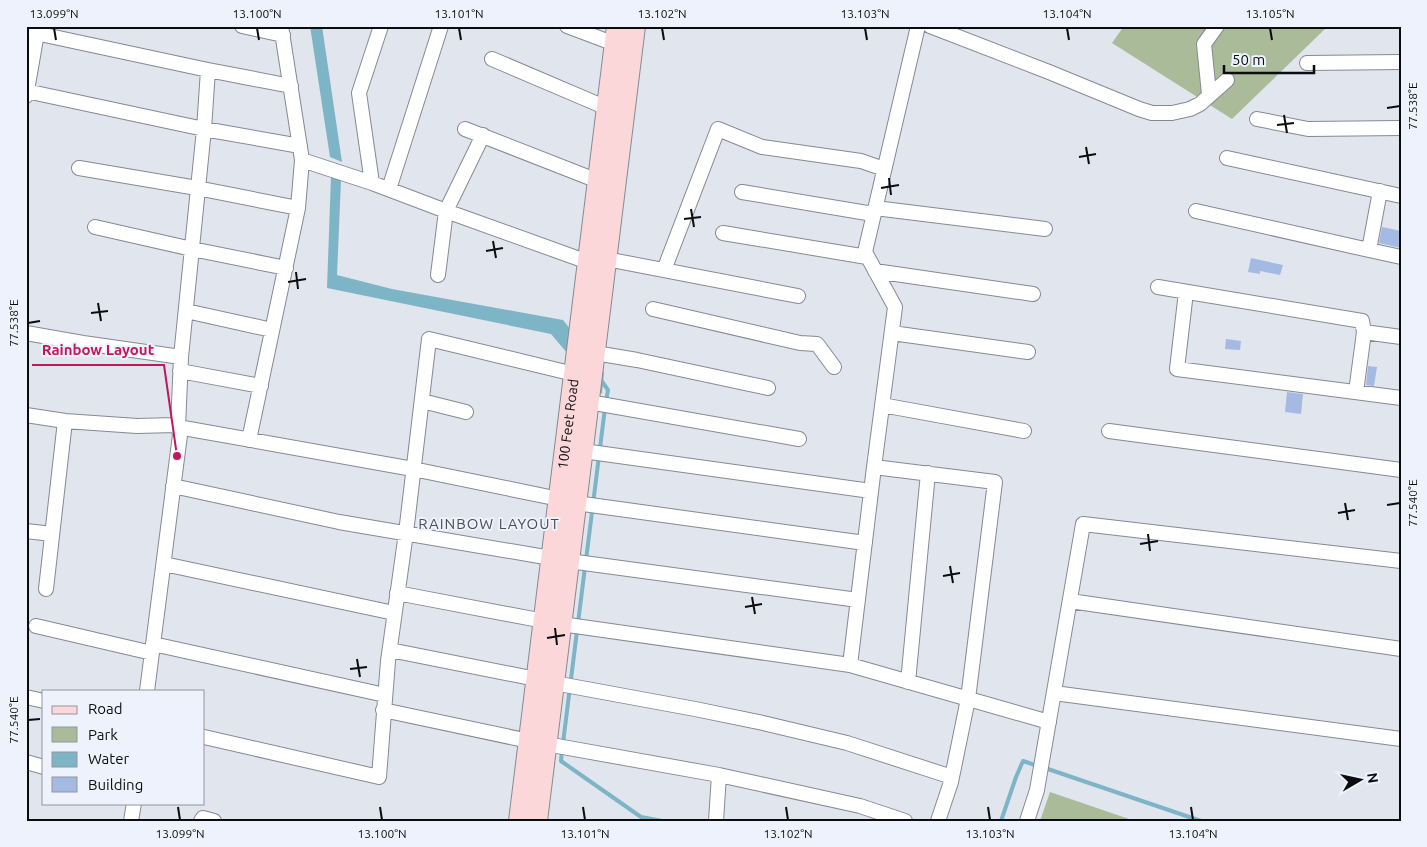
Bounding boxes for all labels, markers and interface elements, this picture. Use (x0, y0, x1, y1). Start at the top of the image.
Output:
text: 13.099°N (29, 7, 79, 20)
text: 13.100°N (232, 7, 282, 20)
text: 13.101°N (434, 7, 484, 20)
text: 13.102°N (637, 7, 687, 20)
text: 13.103°N (840, 7, 890, 20)
text: 13.104°N (1042, 7, 1092, 20)
text: 13.105°N (1245, 7, 1295, 20)
scale bar (1224, 42, 1314, 74)
text: 50 m (1232, 51, 1265, 68)
text: 77.538°E (1406, 82, 1419, 130)
text: 77.538°E (7, 299, 20, 347)
callout: Rainbow Layout (32, 335, 164, 365)
text: Rainbow Layout (42, 341, 155, 358)
street label: 100 Feet Road (554, 378, 581, 470)
text: 77.540°E (1406, 479, 1419, 527)
district label: RAINBOW LAYOUT (418, 515, 560, 532)
legend (42, 690, 205, 804)
text: 77.540°E (7, 696, 20, 744)
text: Road (88, 700, 123, 717)
text: Park (88, 726, 118, 743)
text: Water (88, 750, 129, 767)
north arrow (1334, 754, 1384, 804)
text: N (1364, 772, 1382, 784)
text: Building (88, 776, 143, 793)
text: 13.099°N (155, 827, 205, 840)
text: 13.100°N (357, 827, 407, 840)
text: 13.101°N (560, 827, 610, 840)
text: 13.102°N (763, 827, 813, 840)
text: 13.103°N (965, 827, 1015, 840)
text: 13.104°N (1168, 827, 1218, 840)

